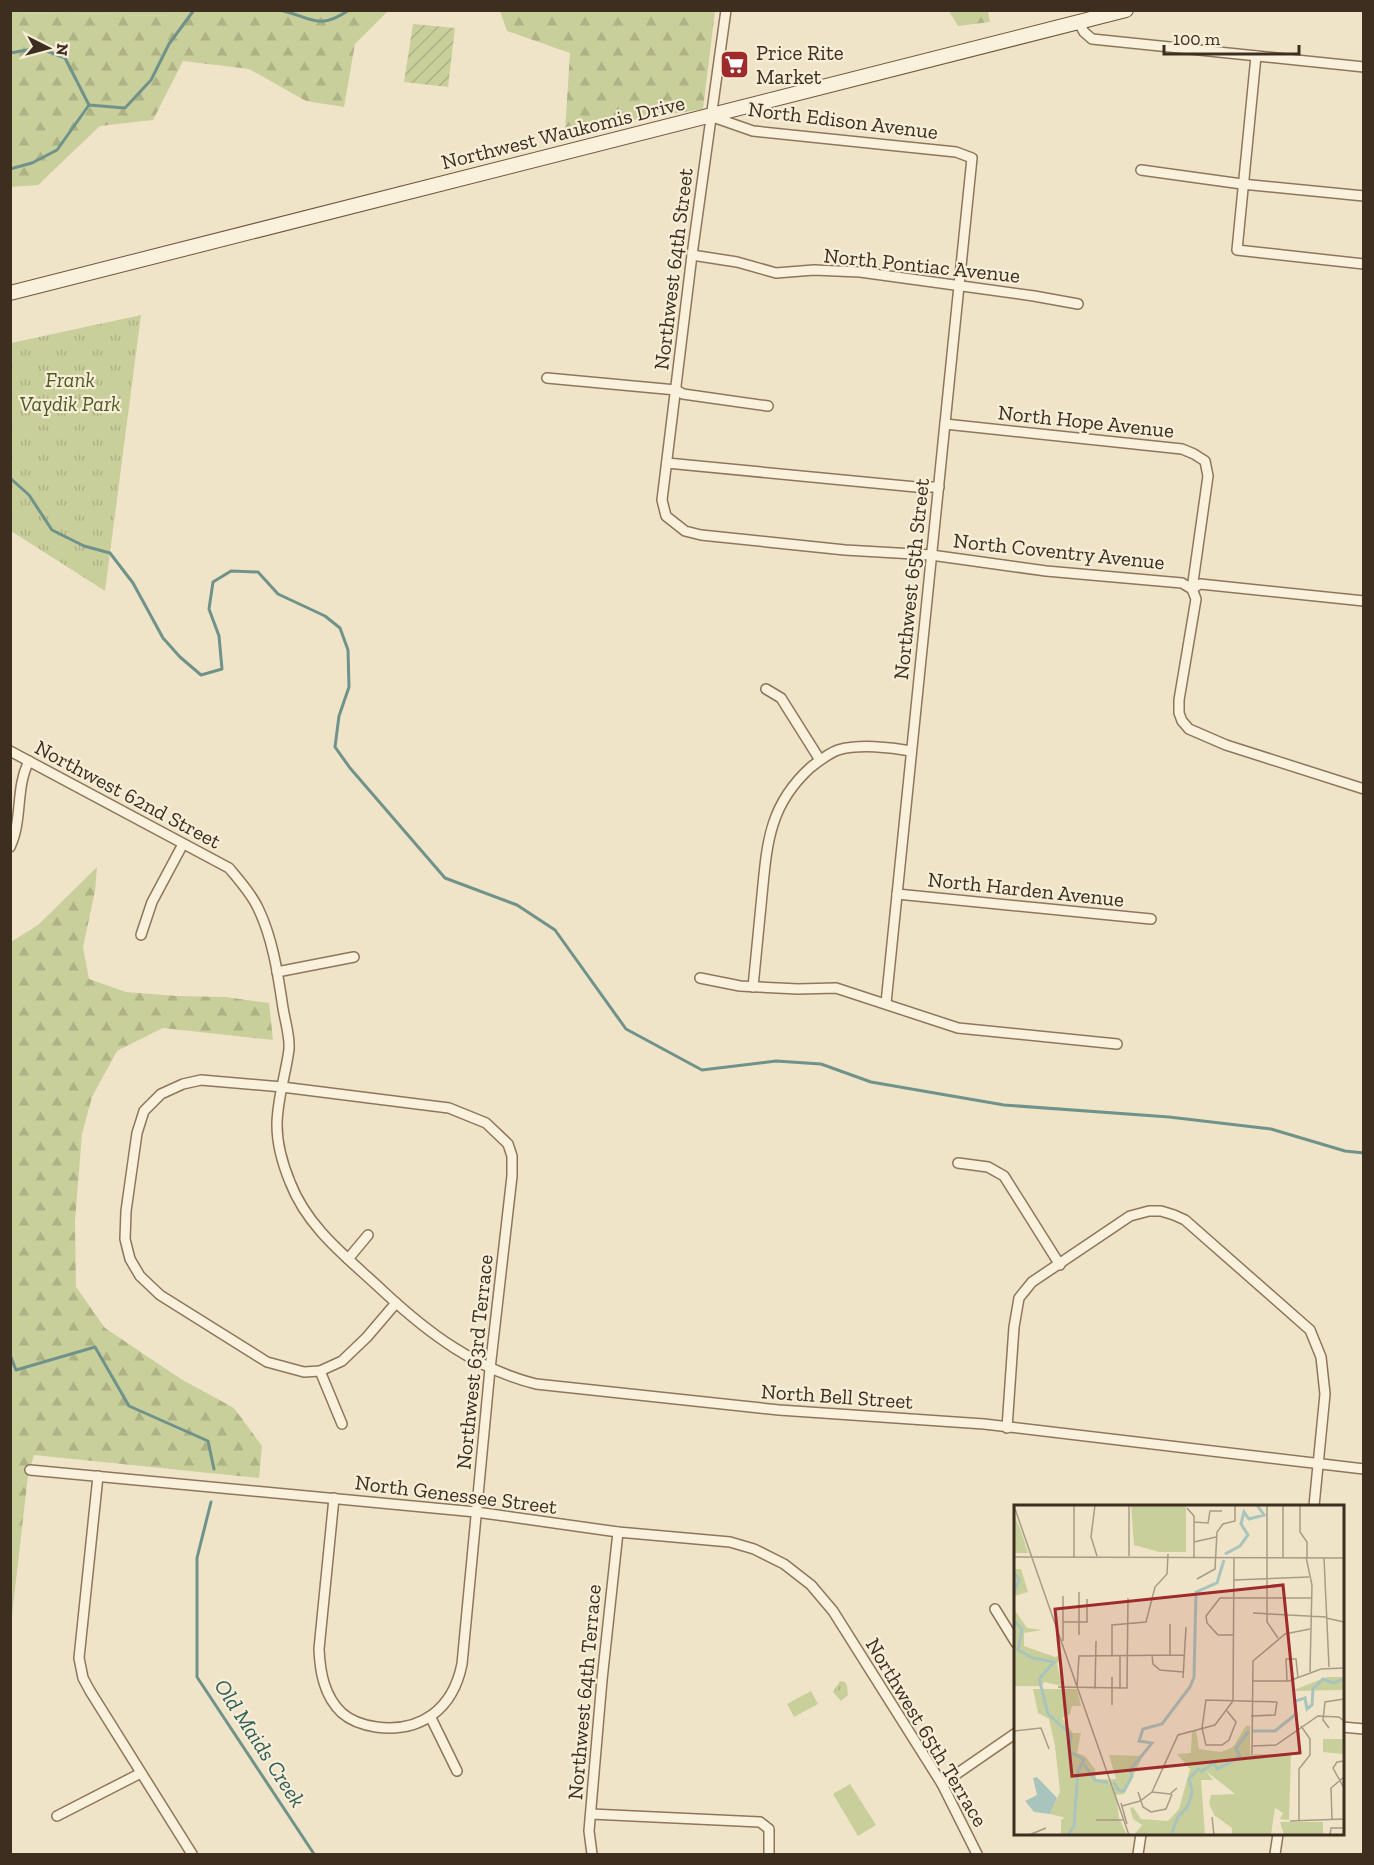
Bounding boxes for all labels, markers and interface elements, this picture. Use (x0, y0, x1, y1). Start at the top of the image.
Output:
north arrow (18, 18, 78, 78)
scale bar (1164, 18, 1299, 56)
text: 100 m (1173, 28, 1221, 50)
place label: Price Rite Market (756, 40, 844, 89)
text: N (52, 42, 73, 57)
supermarket icon: Price Rite Market (719, 48, 751, 80)
street label: Northwest Waukomis Drive (439, 90, 687, 174)
street label: North Edison Avenue (747, 96, 940, 144)
street label: Northwest 64th Street (648, 166, 698, 371)
street label: North Pontiac Avenue (823, 242, 1022, 288)
park label: Frank Vaydik Park (20, 367, 120, 416)
street label: North Hope Avenue (997, 399, 1175, 443)
street label: Northwest 65th Street (888, 477, 934, 681)
street label: North Coventry Avenue (952, 527, 1166, 575)
street label: Northwest 62nd Street (31, 734, 225, 854)
street label: North Harden Avenue (927, 866, 1126, 912)
street label: Northwest 63rd Terrace (450, 1253, 498, 1471)
street label: North Bell Street (760, 1378, 914, 1414)
street label: North Genessee Street (354, 1469, 559, 1519)
inset map (1014, 1505, 1344, 1835)
street label: Northwest 64th Terrace (562, 1583, 606, 1801)
street label: Northwest 65th Terrace (861, 1633, 993, 1831)
water label: Old Maids Creek (209, 1674, 312, 1812)

